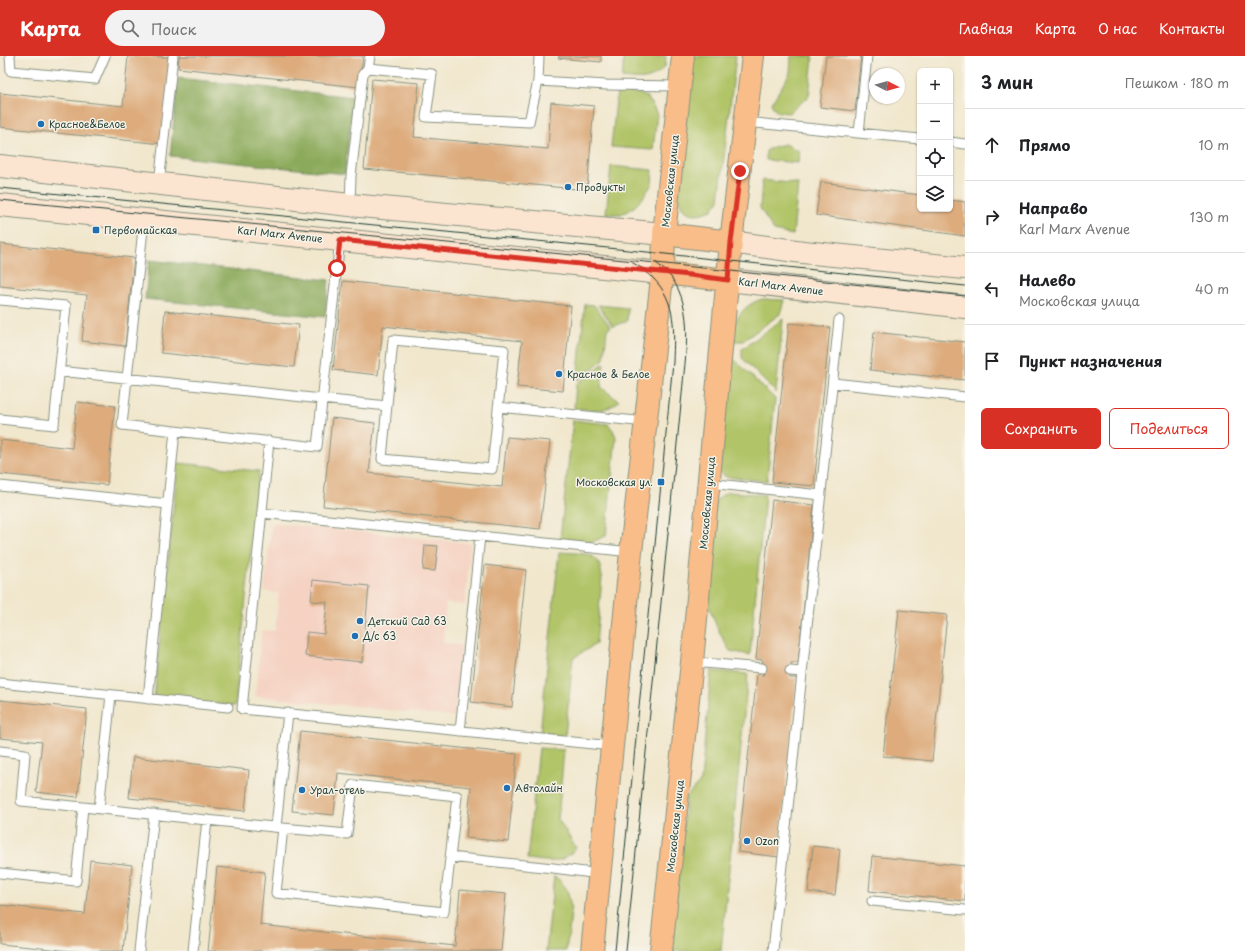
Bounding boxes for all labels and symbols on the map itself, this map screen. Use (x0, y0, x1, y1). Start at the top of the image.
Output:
north arrow (869, 68, 905, 104)
place label: Красное&Белое (49, 116, 126, 131)
marker: Красное&Белое (36, 119, 46, 129)
street label: Московская улица (657, 133, 682, 228)
route end (731, 162, 749, 180)
place label: Продукты (576, 179, 625, 194)
marker: Продукты (563, 182, 573, 192)
place label: Первомайская (104, 222, 177, 237)
street label: Karl Marx Avenue (237, 222, 324, 245)
marker: Первомайская (91, 225, 101, 235)
route start (328, 259, 346, 277)
street label: Karl Marx Avenue (738, 273, 825, 298)
place label: Красное & Белое (567, 366, 650, 381)
marker: Красное & Белое (554, 369, 564, 379)
street label: Московская улица (695, 455, 718, 550)
place label: Московская ул. (576, 474, 653, 489)
marker: Московская ул. (656, 477, 666, 487)
place label: Детский Сад 63 (367, 613, 447, 628)
marker: Детский Сад 63 (355, 616, 365, 626)
place label: Д/с 63 (362, 628, 396, 643)
marker: Д/с 63 (350, 631, 360, 641)
street label: Московская улица (662, 778, 687, 873)
place label: Автолайн (515, 780, 563, 795)
place label: Урал-отель (310, 782, 365, 797)
marker: Автолайн (502, 783, 512, 793)
marker: Урал-отель (297, 785, 307, 795)
place label: Ozon (755, 833, 779, 848)
marker: Ozon (742, 836, 752, 846)

